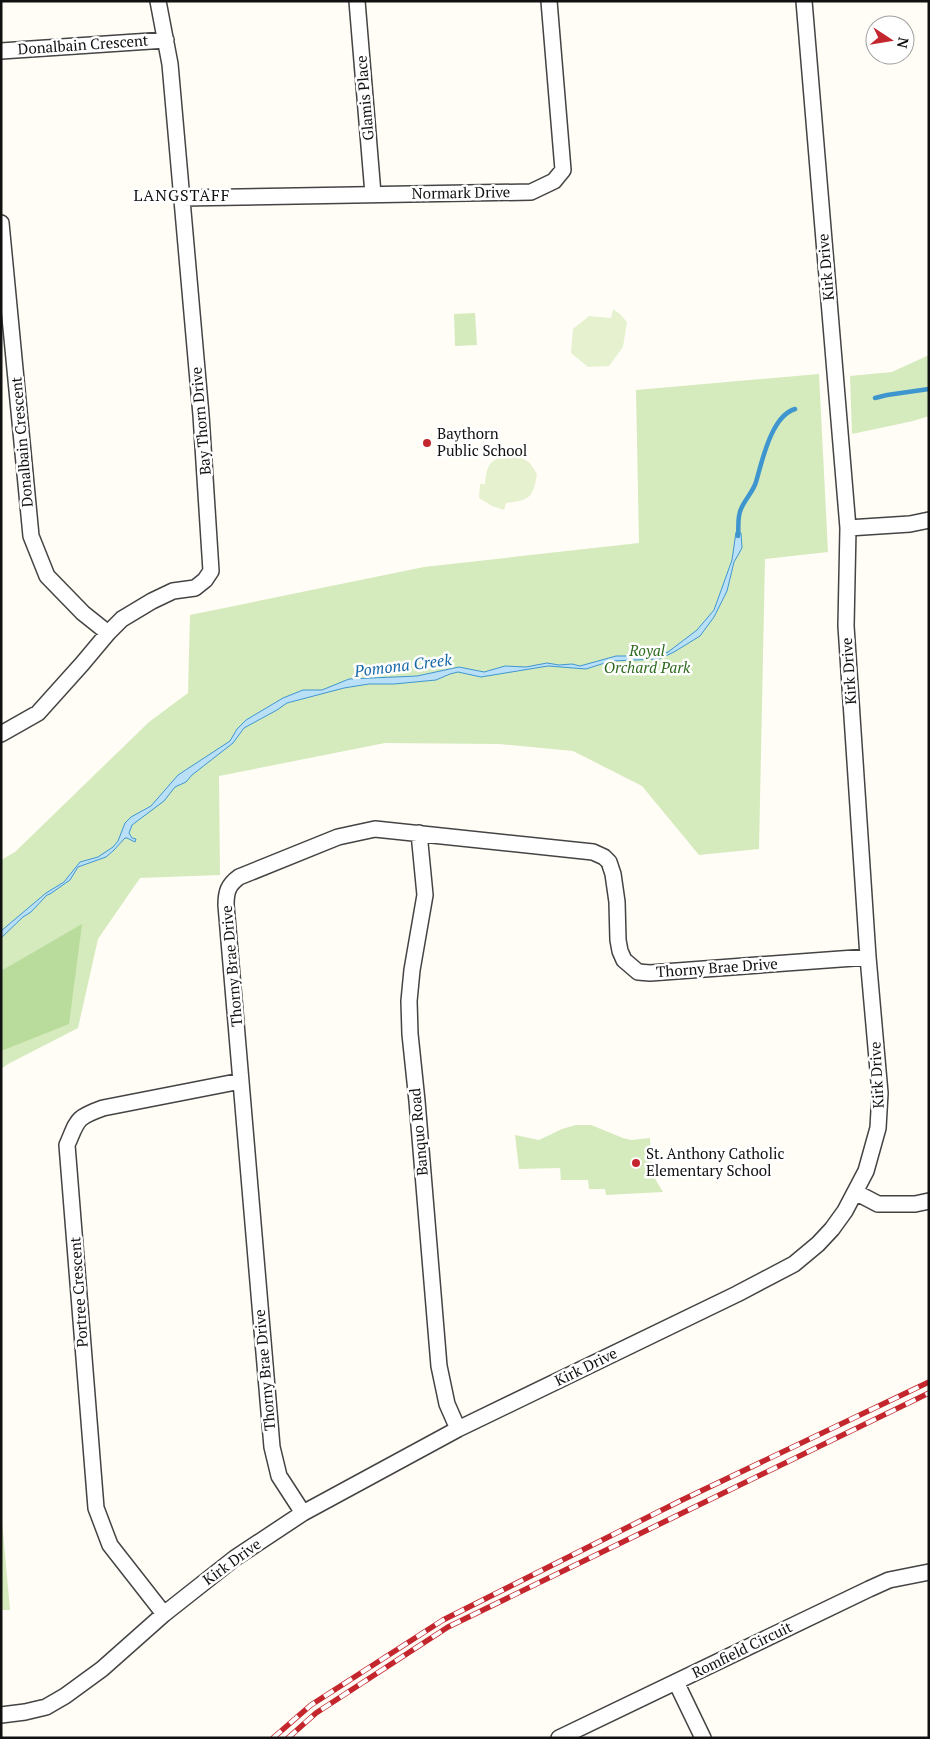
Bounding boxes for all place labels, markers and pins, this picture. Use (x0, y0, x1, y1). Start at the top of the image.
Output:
place label: Baythorn Public School (437, 423, 527, 460)
marker: Baythorn Public School (421, 437, 433, 449)
place label: St. Anthony Catholic Elementary School (646, 1143, 784, 1180)
marker: St. Anthony Catholic Elementary School (630, 1157, 642, 1169)

